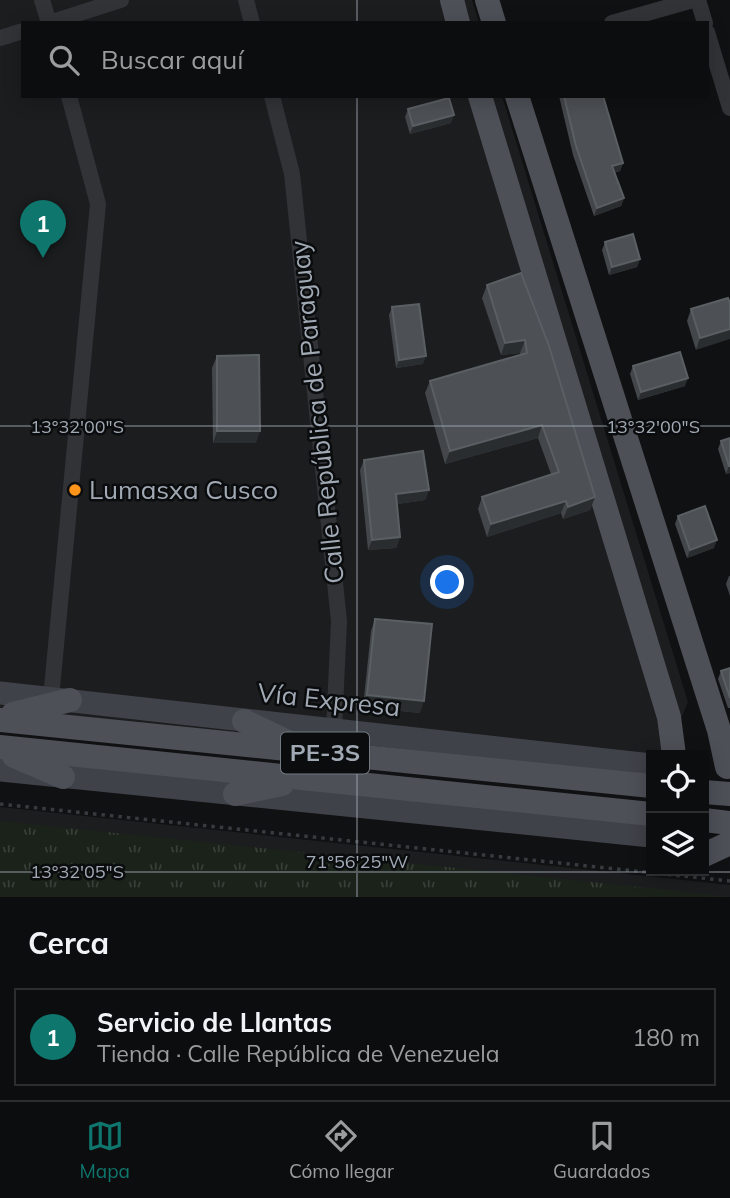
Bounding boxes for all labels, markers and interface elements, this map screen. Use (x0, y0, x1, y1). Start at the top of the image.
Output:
search box (21, 21, 709, 98)
icon: search (45, 41, 83, 79)
text: Buscar aquí (101, 43, 244, 76)
pin: 1 (20, 200, 66, 258)
street label: Calle República de Paraguay (282, 239, 351, 585)
text: 13°32'00"S (30, 415, 124, 438)
text: 13°32'00"S (606, 415, 700, 438)
place label: Lumasxa Cusco (89, 473, 278, 506)
marker: Lumasxa Cusco (67, 482, 83, 498)
your location (430, 565, 464, 599)
street label: Vía Expresa (256, 676, 402, 723)
road number: PE-3S (281, 732, 369, 774)
map controls (646, 750, 709, 876)
button: locate (646, 750, 709, 813)
button: layers (646, 813, 709, 876)
text: 71°56'25"W (306, 850, 408, 873)
text: 13°32'05"S (30, 860, 124, 883)
text: Cerca (28, 924, 109, 962)
text: Servicio de Llantas (97, 1006, 332, 1039)
text: 1 (46, 1023, 60, 1052)
text: 180 m (632, 1023, 700, 1052)
text: Tienda · Calle República de Venezuela (97, 1039, 499, 1068)
tab: Mapa (80, 1117, 130, 1183)
tab: Cómo llegar (289, 1117, 394, 1183)
tab: Guardados (553, 1117, 650, 1183)

